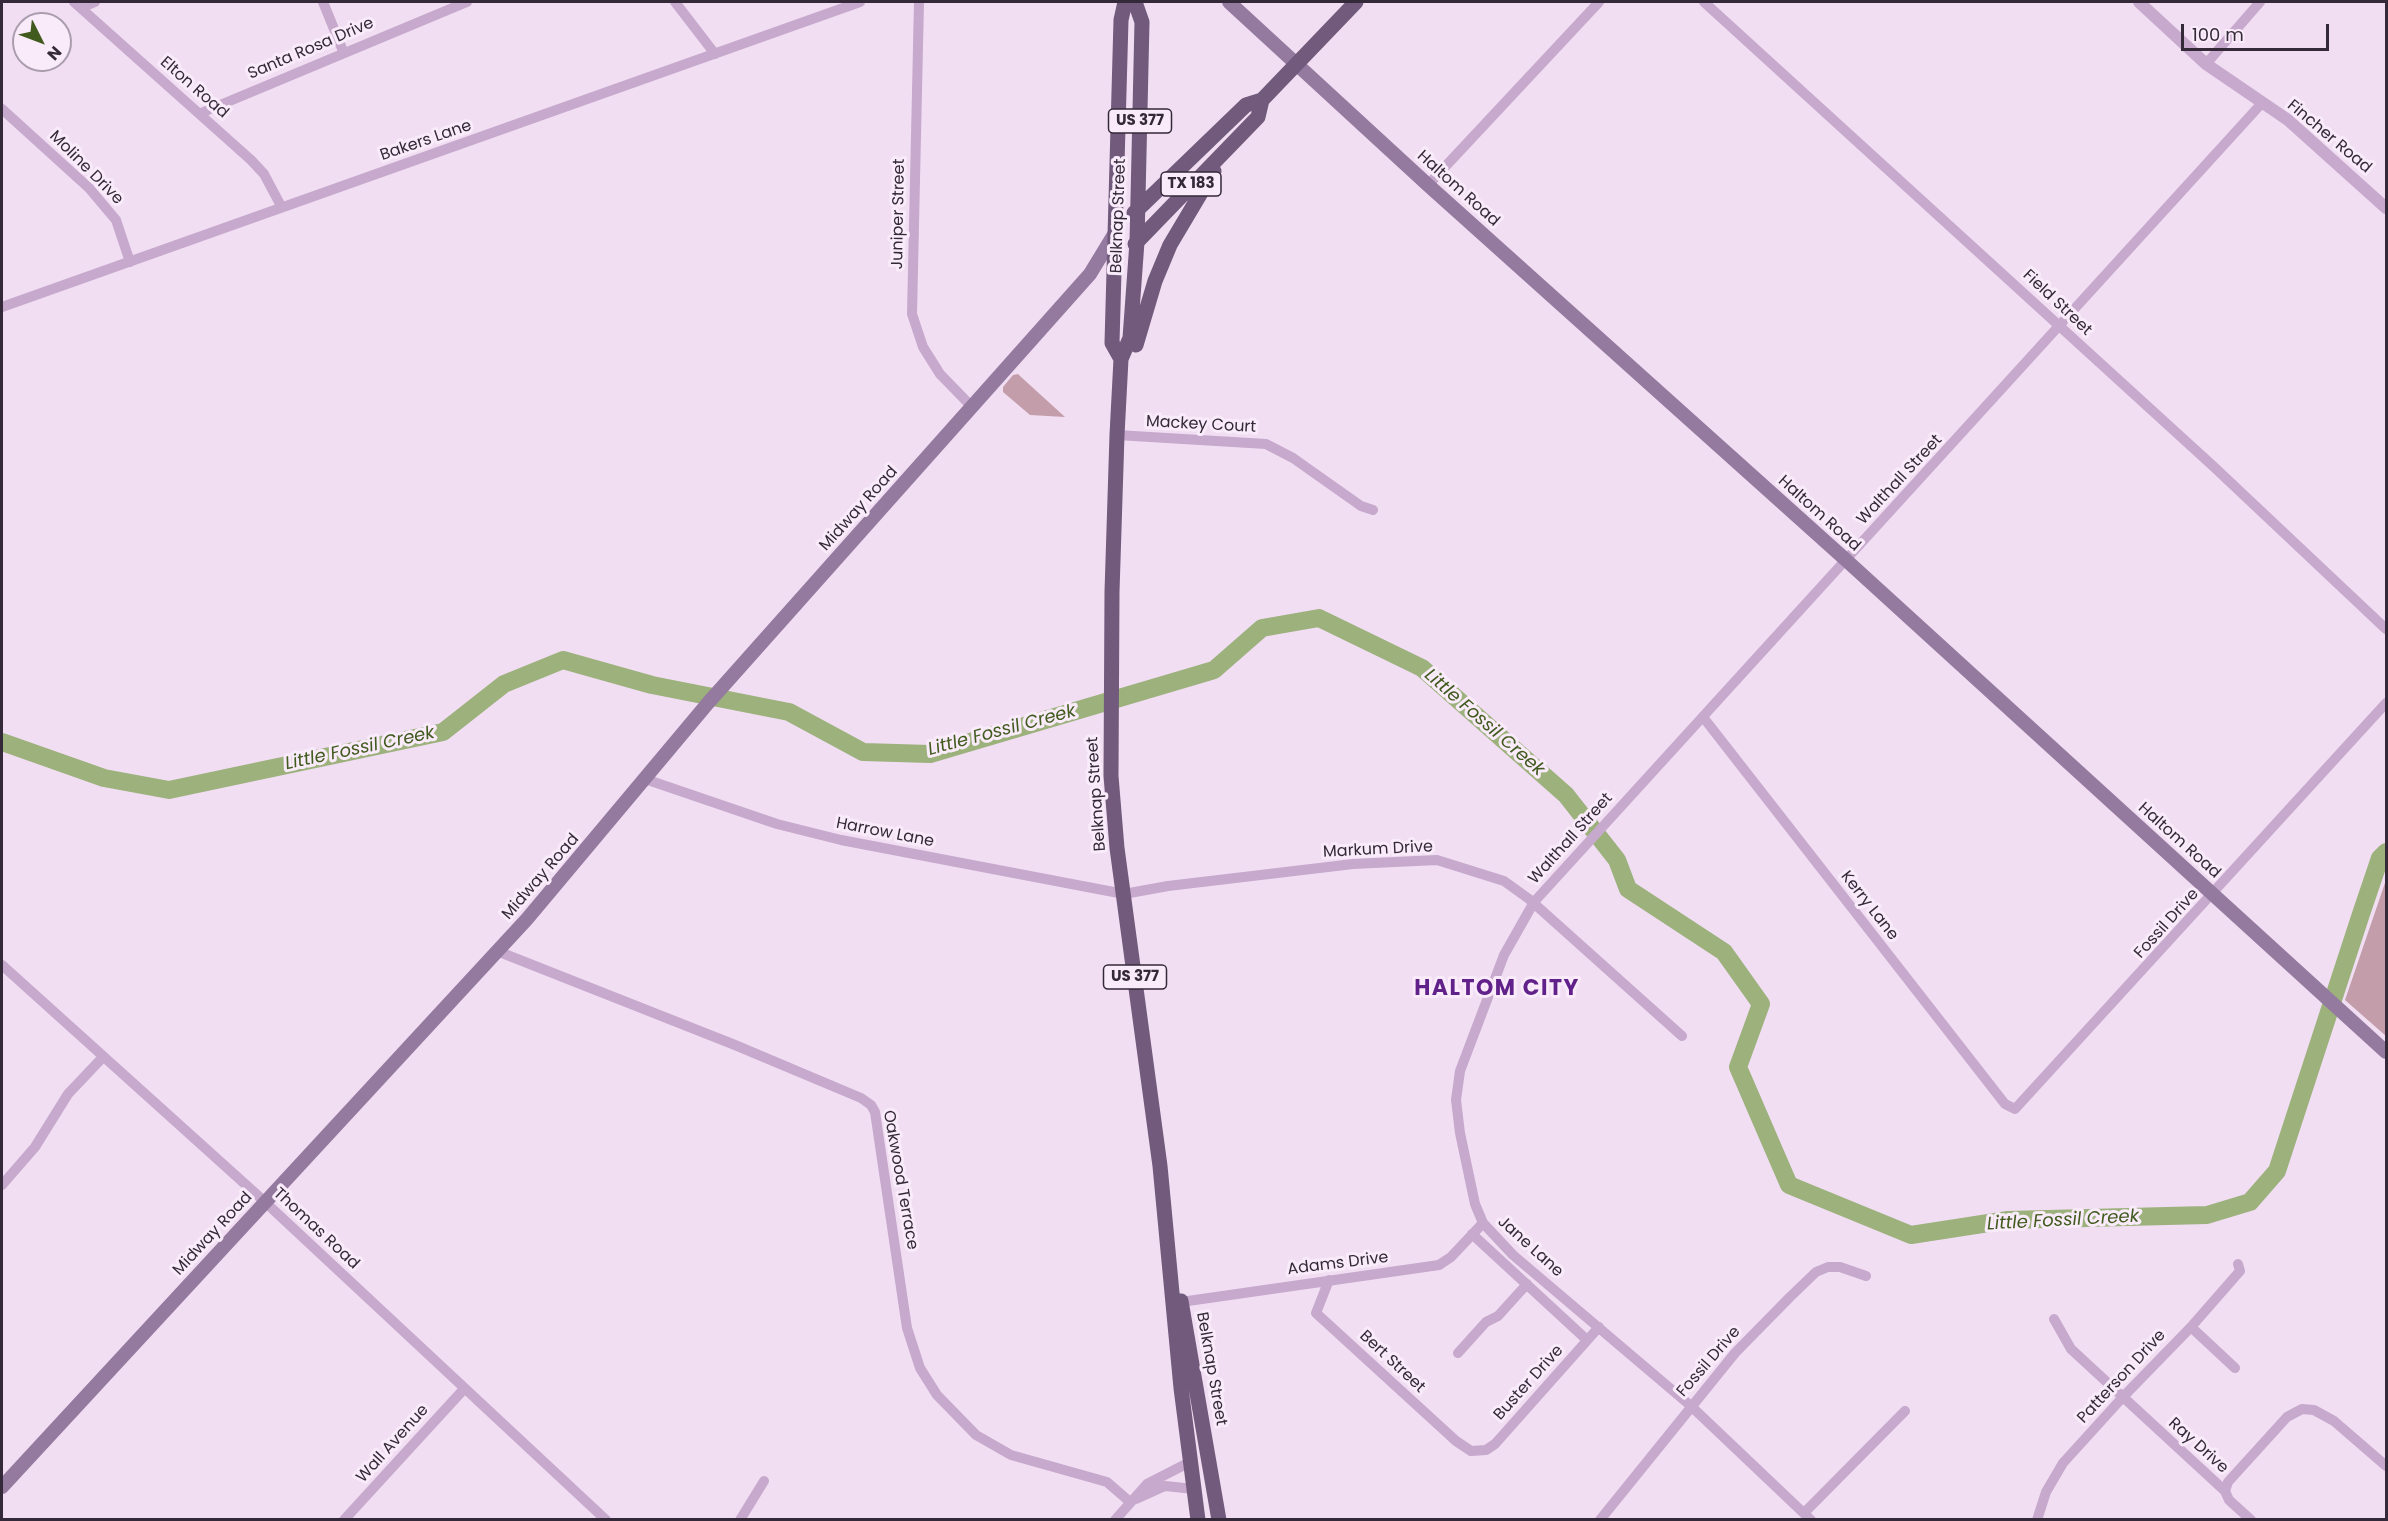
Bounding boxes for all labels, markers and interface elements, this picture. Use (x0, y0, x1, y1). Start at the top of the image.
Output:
north arrow (12, 12, 72, 72)
scale bar (2184, 12, 2332, 50)
street label: Santa Rosa Drive (245, 14, 377, 84)
text: 100 m (2192, 22, 2244, 47)
text: N (42, 41, 67, 65)
street label: Elton Road (156, 53, 232, 123)
street label: Fincher Road (2283, 96, 2375, 178)
road number: US 377 (1108, 109, 1172, 133)
street label: Bakers Lane (378, 116, 474, 166)
street label: Moline Drive (45, 127, 127, 209)
street label: Haltom Road (1413, 147, 1503, 231)
street label: Juniper Street (888, 158, 910, 270)
street label: Belknap Street (1107, 158, 1131, 274)
road number: TX 183 (1161, 172, 1221, 196)
street label: Field Street (2018, 266, 2096, 340)
street label: Mackey Court (1145, 413, 1257, 437)
street label: Walthall Street (1853, 431, 1947, 529)
street label: Midway Road (816, 463, 902, 555)
street label: Haltom Road (1774, 472, 1864, 556)
water label: Little Fossil Creek (1420, 665, 1548, 781)
water label: Little Fossil Creek (926, 701, 1078, 761)
water label: Little Fossil Creek (283, 723, 437, 775)
street label: Belknap Street (1083, 736, 1111, 852)
street label: Walthall Street (1525, 789, 1617, 889)
street label: Haltom Road (2134, 799, 2224, 883)
street label: Harrow Lane (834, 814, 936, 852)
street label: Midway Road (499, 830, 583, 924)
street label: Markum Drive (1323, 838, 1433, 862)
street label: Kerry Lane (1836, 868, 1902, 944)
street label: Fossil Drive (2131, 885, 2203, 963)
road number: US 377 (1104, 965, 1166, 989)
district label: HALTOM CITY (1414, 976, 1580, 1002)
street label: Oakwood Terrace (878, 1109, 922, 1251)
street label: Thomas Road (269, 1184, 363, 1274)
street label: Midway Road (169, 1188, 257, 1280)
water label: Little Fossil Creek (1987, 1206, 2139, 1236)
street label: Jane Lane (1493, 1213, 1567, 1281)
street label: Adams Drive (1286, 1248, 1390, 1280)
street label: Belknap Street (1192, 1311, 1230, 1427)
street label: Fossil Drive (1673, 1323, 1745, 1401)
street label: Patterson Drive (2074, 1326, 2170, 1428)
street label: Bert Street (1355, 1327, 1429, 1397)
street label: Buster Drive (1490, 1341, 1568, 1425)
street label: Wall Avenue (353, 1401, 433, 1487)
street label: Ray Drive (2164, 1414, 2232, 1478)

